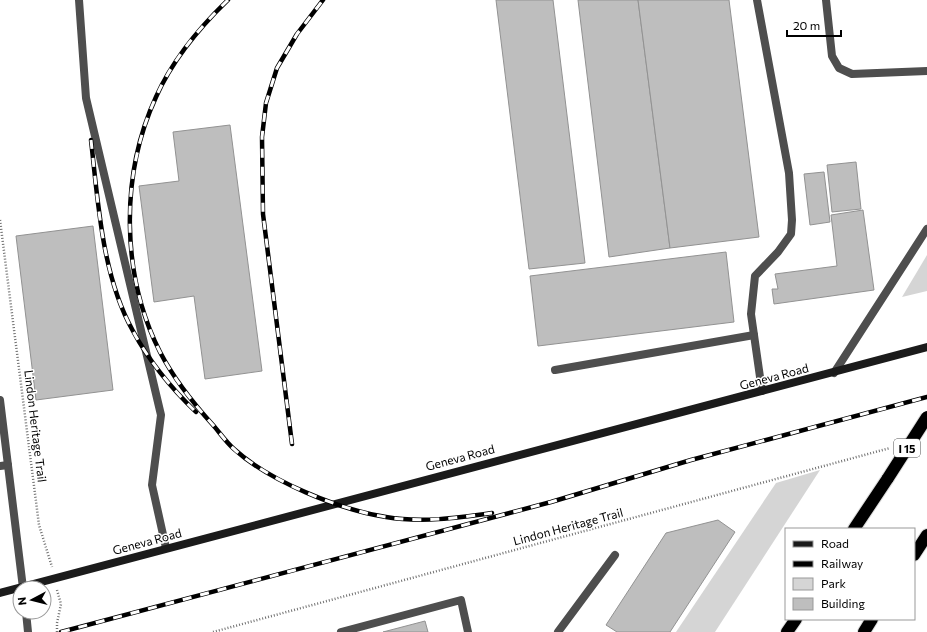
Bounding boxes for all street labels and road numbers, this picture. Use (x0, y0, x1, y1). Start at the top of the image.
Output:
street label: Geneva Road (738, 360, 810, 392)
street label: Lindon Heritage Trail (22, 369, 50, 483)
road number: I 15 (894, 439, 920, 457)
street label: Geneva Road (424, 441, 496, 473)
street label: Lindon Heritage Trail (511, 505, 625, 547)
street label: Geneva Road (111, 525, 183, 557)

